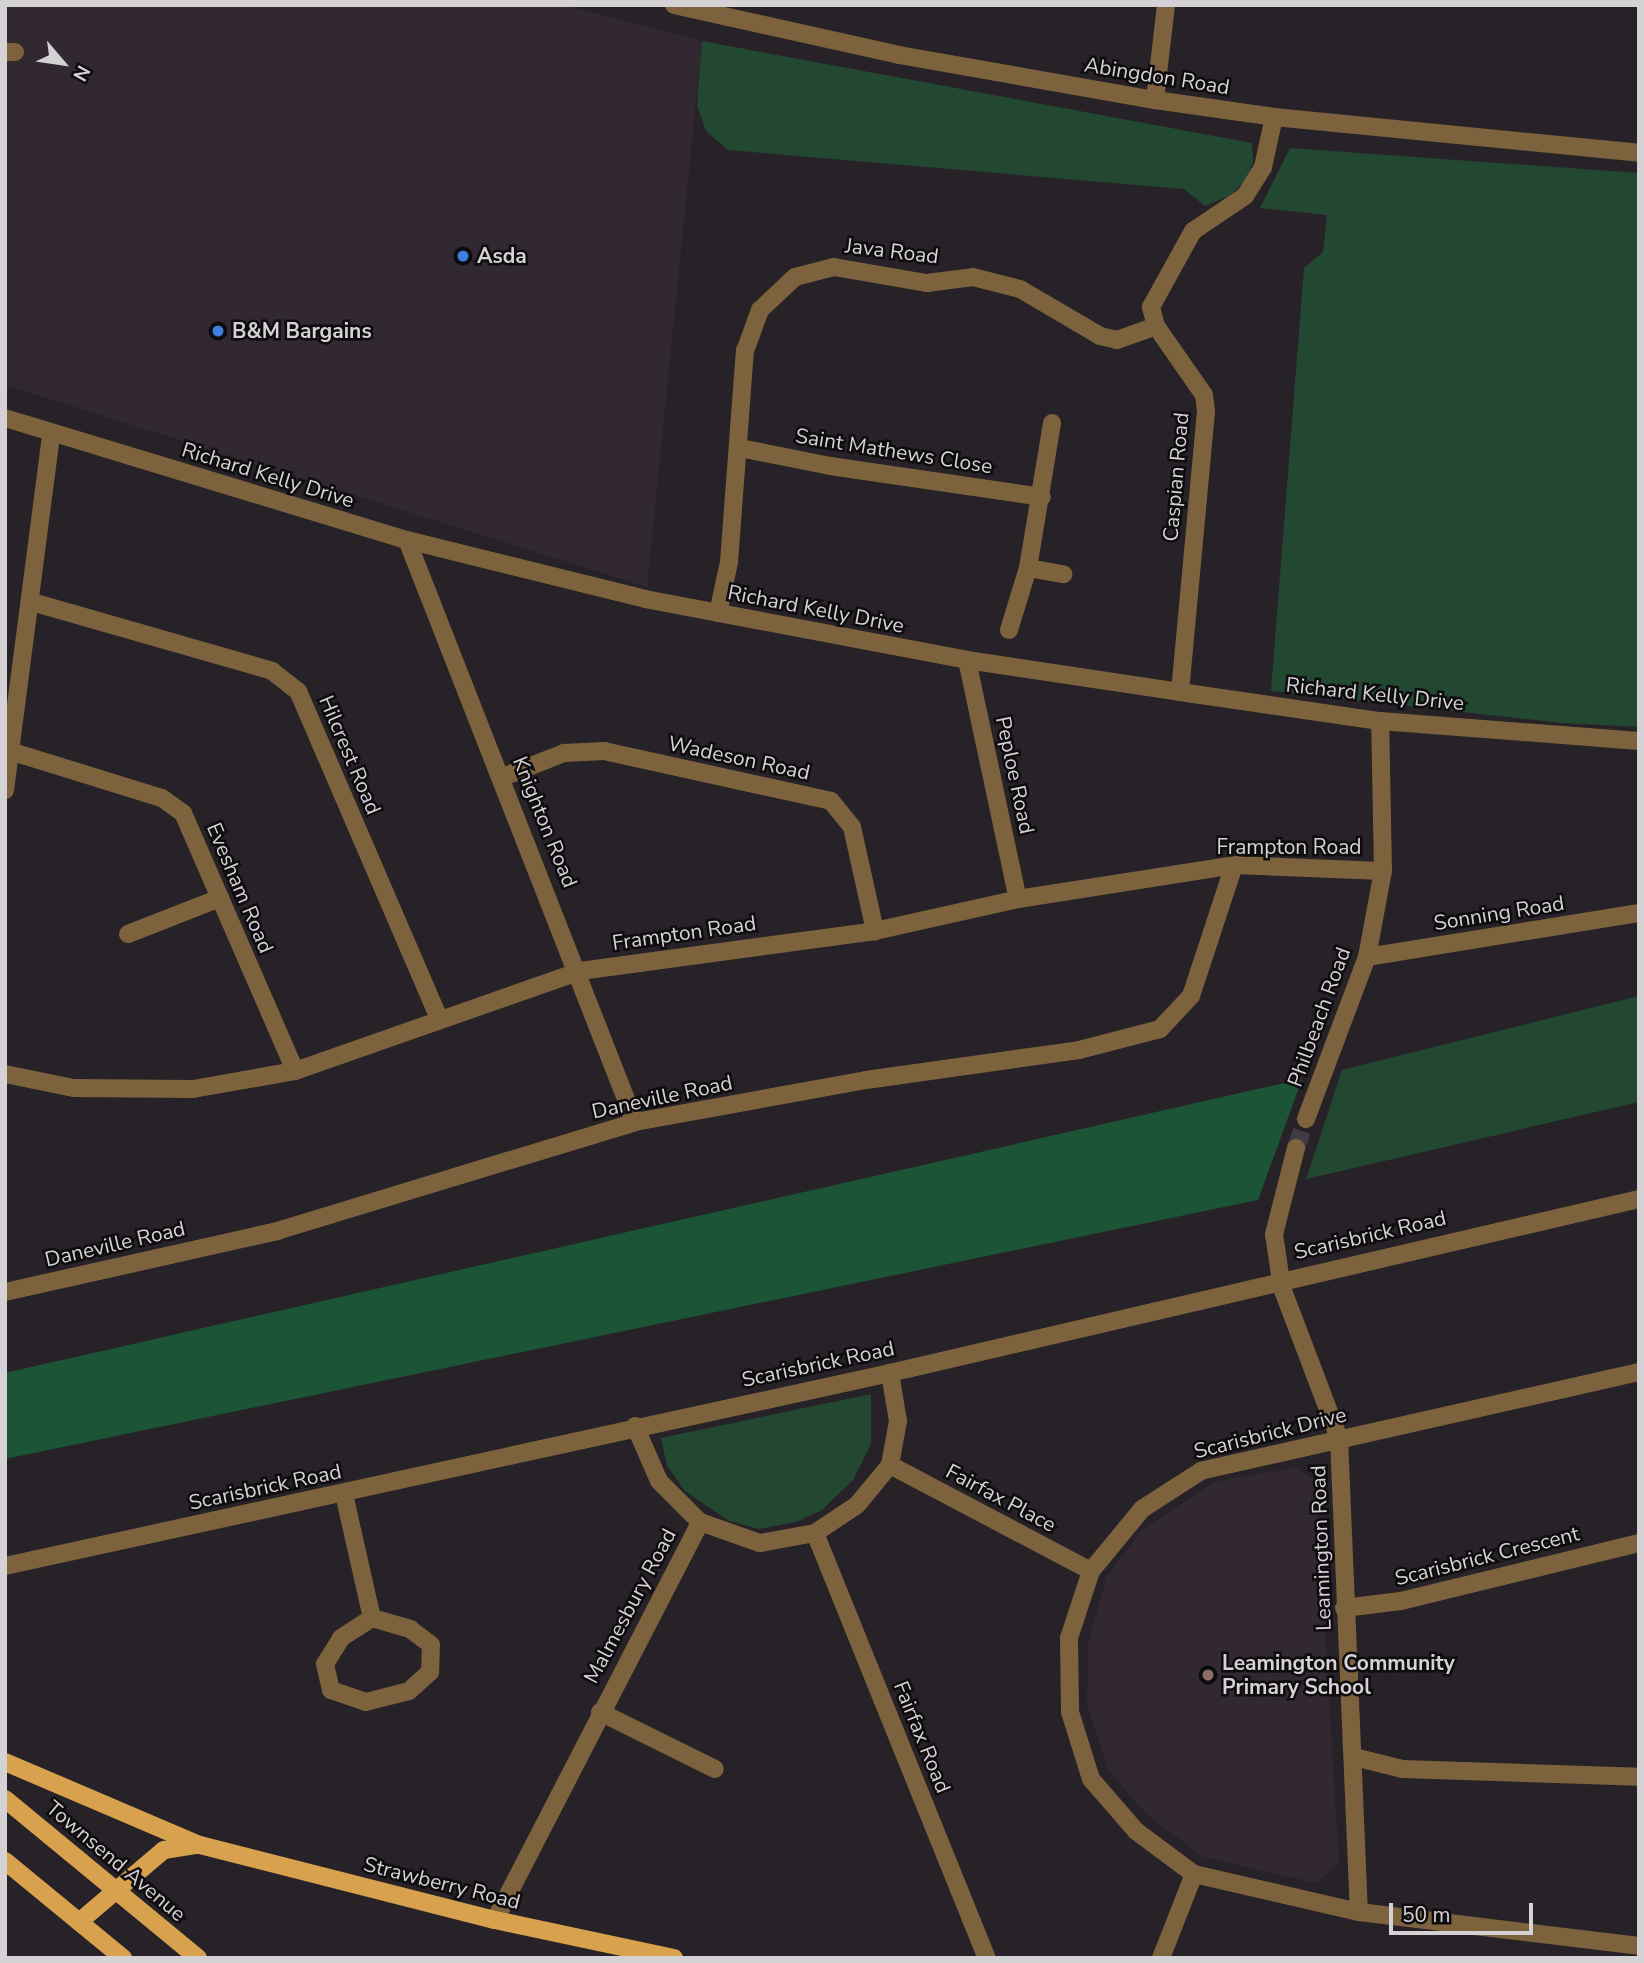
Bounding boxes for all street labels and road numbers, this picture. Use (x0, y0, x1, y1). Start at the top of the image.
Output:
street label: Abingdon Road (1083, 52, 1231, 100)
street label: Java Road (844, 233, 940, 269)
street label: Caspian Road (1158, 411, 1194, 543)
street label: Saint Mathews Close (794, 423, 994, 479)
street label: Richard Kelly Drive (179, 437, 357, 513)
street label: Richard Kelly Drive (726, 580, 906, 638)
street label: Richard Kelly Drive (1285, 672, 1465, 716)
street label: Hilcrest Road (314, 692, 386, 818)
street label: Peploe Road (990, 714, 1040, 836)
street label: Wadeson Road (666, 731, 812, 785)
street label: Knighton Road (507, 753, 583, 891)
street label: Evesham Road (201, 819, 279, 957)
street label: Frampton Road (1216, 834, 1362, 860)
street label: Sonning Road (1432, 890, 1566, 936)
street label: Frampton Road (610, 910, 758, 956)
street label: Philbeach Road (1282, 944, 1356, 1090)
street label: Daneville Road (589, 1070, 735, 1124)
street label: Scarisbrick Road (1292, 1205, 1448, 1265)
street label: Daneville Road (42, 1216, 188, 1272)
street label: Scarisbrick Road (739, 1336, 897, 1392)
street label: Scarisbrick Drive (1191, 1402, 1349, 1464)
street label: Fairfax Place (942, 1458, 1060, 1538)
street label: Scarisbrick Road (186, 1459, 344, 1515)
street label: Leamington Road (1306, 1465, 1336, 1631)
street label: Scarisbrick Crescent (1392, 1521, 1582, 1591)
street label: Malmesbury Road (579, 1524, 681, 1688)
street label: Fairfax Road (888, 1677, 956, 1797)
street label: Townsend Avenue (41, 1795, 191, 1927)
street label: Strawberry Road (361, 1851, 523, 1915)

